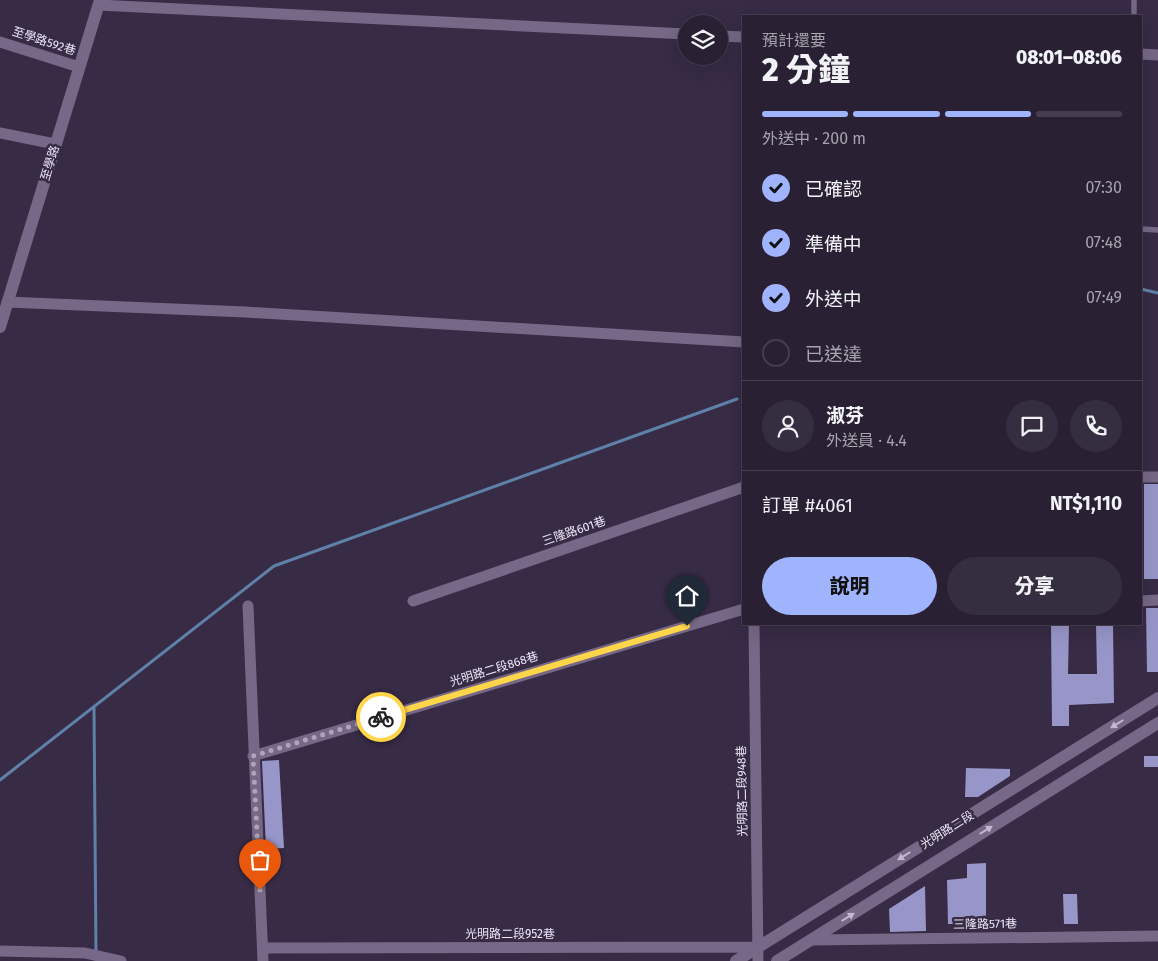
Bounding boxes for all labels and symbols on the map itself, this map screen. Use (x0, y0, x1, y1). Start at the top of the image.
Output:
street label: 至學路592巷 (11, 24, 77, 58)
street label: 至學路 (38, 144, 62, 182)
street label: 三隆路601巷 (541, 514, 607, 548)
pin (666, 575, 708, 626)
street label: 光明路二段868巷 (448, 649, 540, 689)
courier (356, 692, 406, 742)
one-way arrow (1110, 720, 1123, 729)
street label: 光明路二段948巷 (734, 745, 750, 837)
street label: 光明路二段 (918, 808, 976, 852)
one-way arrow (979, 826, 993, 835)
pin (239, 839, 281, 890)
one-way arrow (898, 852, 911, 861)
one-way arrow (842, 912, 855, 921)
street label: 三隆路571巷 (953, 916, 1017, 932)
street label: 光明路二段952巷 (465, 927, 555, 941)

